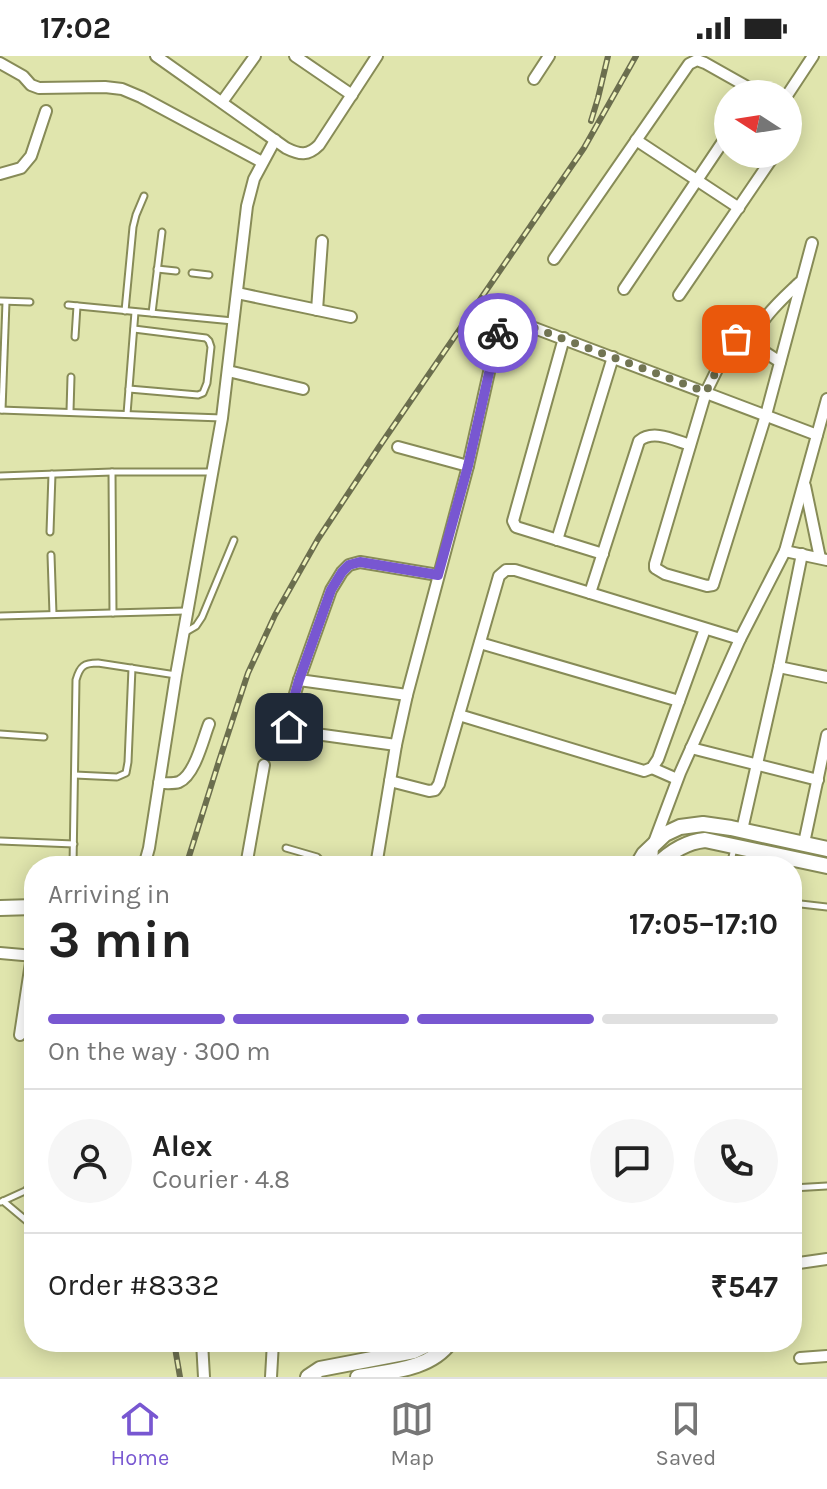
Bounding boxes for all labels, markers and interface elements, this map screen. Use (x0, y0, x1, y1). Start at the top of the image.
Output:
text: 17:02 (40, 10, 111, 46)
north arrow (714, 80, 802, 168)
map controls (714, 80, 802, 168)
courier (458, 293, 538, 373)
pin (702, 305, 770, 373)
icon: bike (476, 311, 520, 355)
icon: bag (714, 317, 758, 361)
pin (255, 693, 323, 761)
icon: home (267, 705, 311, 749)
text: Arriving in (48, 879, 170, 910)
text: 17:05–17:10 (629, 906, 778, 942)
text: 3 min (48, 909, 192, 970)
text: On the way · 300 m (48, 1036, 271, 1067)
button: person (48, 1119, 132, 1203)
button: chat (590, 1119, 674, 1203)
button: phone (694, 1119, 778, 1203)
text: Alex (152, 1128, 212, 1164)
text: Courier · 4.8 (152, 1164, 290, 1195)
text: Order #8332 (48, 1267, 219, 1303)
text: ₹547 (711, 1269, 778, 1305)
tab: Home (111, 1397, 169, 1471)
tab: Map (390, 1397, 434, 1471)
tab: Saved (656, 1397, 716, 1471)

